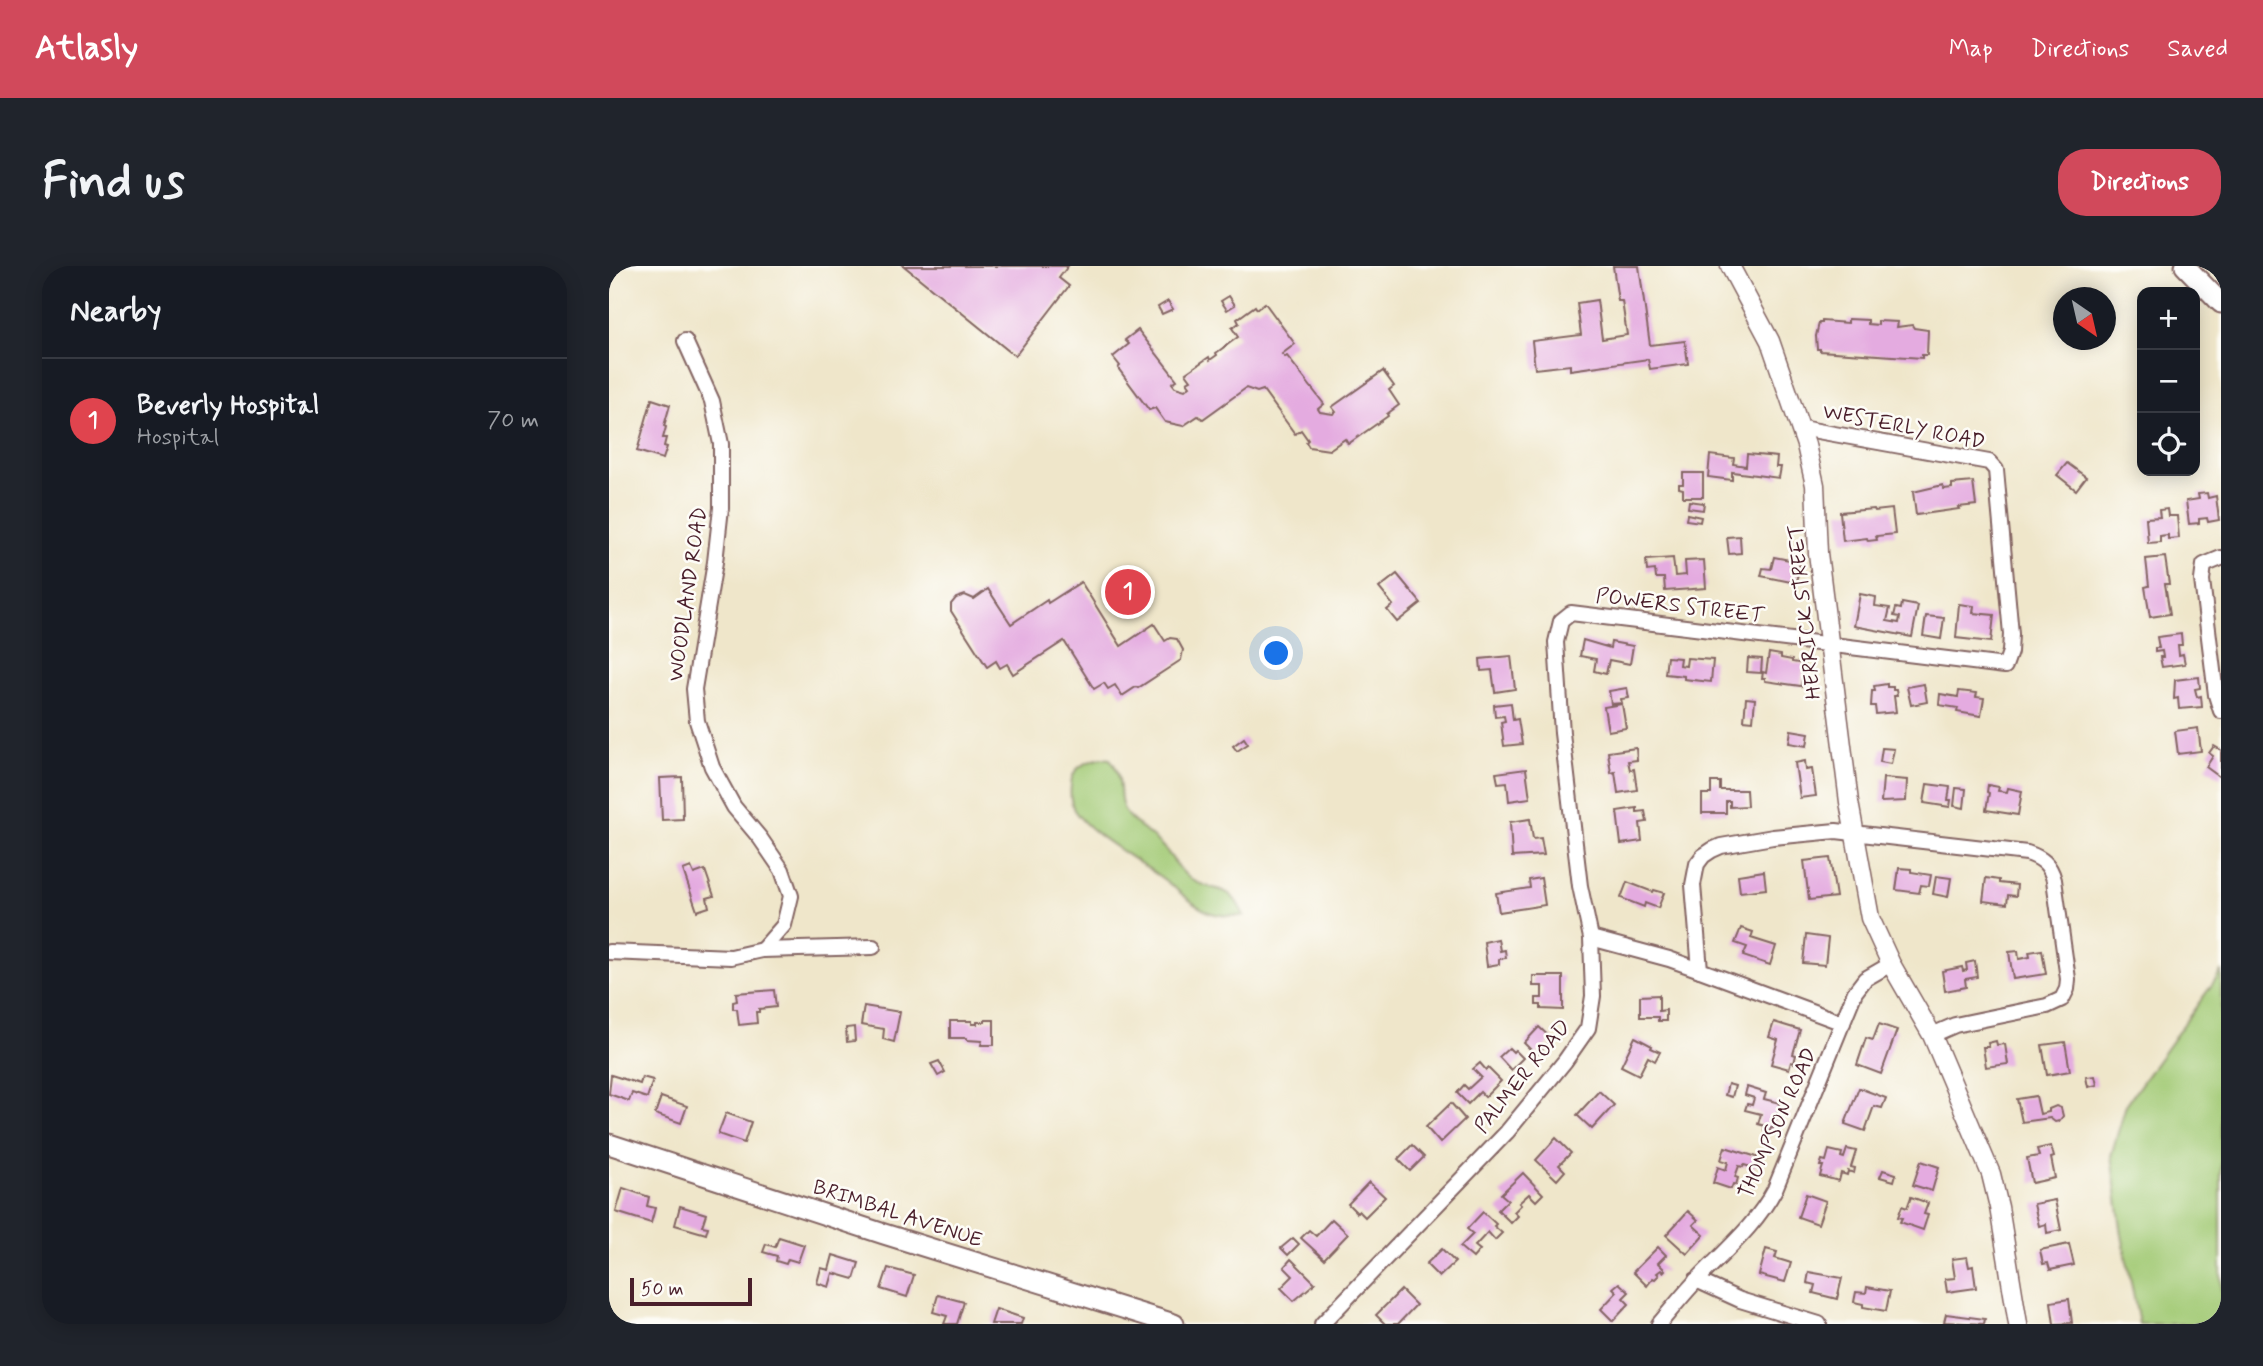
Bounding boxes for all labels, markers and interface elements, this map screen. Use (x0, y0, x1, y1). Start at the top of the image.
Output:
text: Atlasly (35, 27, 138, 71)
text: Map (1949, 34, 1993, 65)
text: Directions (2031, 34, 2129, 65)
text: Saved (2167, 34, 2228, 65)
button: Directions (2058, 149, 2221, 216)
text: Find us (42, 150, 185, 215)
north arrow (2053, 287, 2116, 350)
map controls (2137, 287, 2200, 476)
button: + (2137, 287, 2200, 350)
text: Nearby (70, 292, 161, 331)
button: − (2137, 350, 2200, 413)
text: Beverly Hospital (137, 389, 319, 423)
street label: WESTERLY ROAD (1820, 398, 1987, 456)
text: 1 (88, 406, 98, 436)
text: 70 m (487, 406, 539, 436)
button: locate (2137, 413, 2200, 476)
text: Hospital (137, 423, 219, 453)
street label: WOODLAND ROAD (662, 505, 714, 683)
street label: HERRICK STREET (1782, 523, 1828, 701)
pin: 1 (1105, 566, 1151, 618)
street label: POWERS STREET (1594, 582, 1766, 630)
your location (1259, 636, 1293, 670)
street label: PALMER ROAD (1468, 1014, 1577, 1139)
street label: THOMPSON ROAD (1732, 1043, 1824, 1203)
street label: BRIMBAL AVENUE (809, 1173, 986, 1255)
scale bar (630, 1275, 753, 1307)
text: 50 m (641, 1277, 684, 1302)

